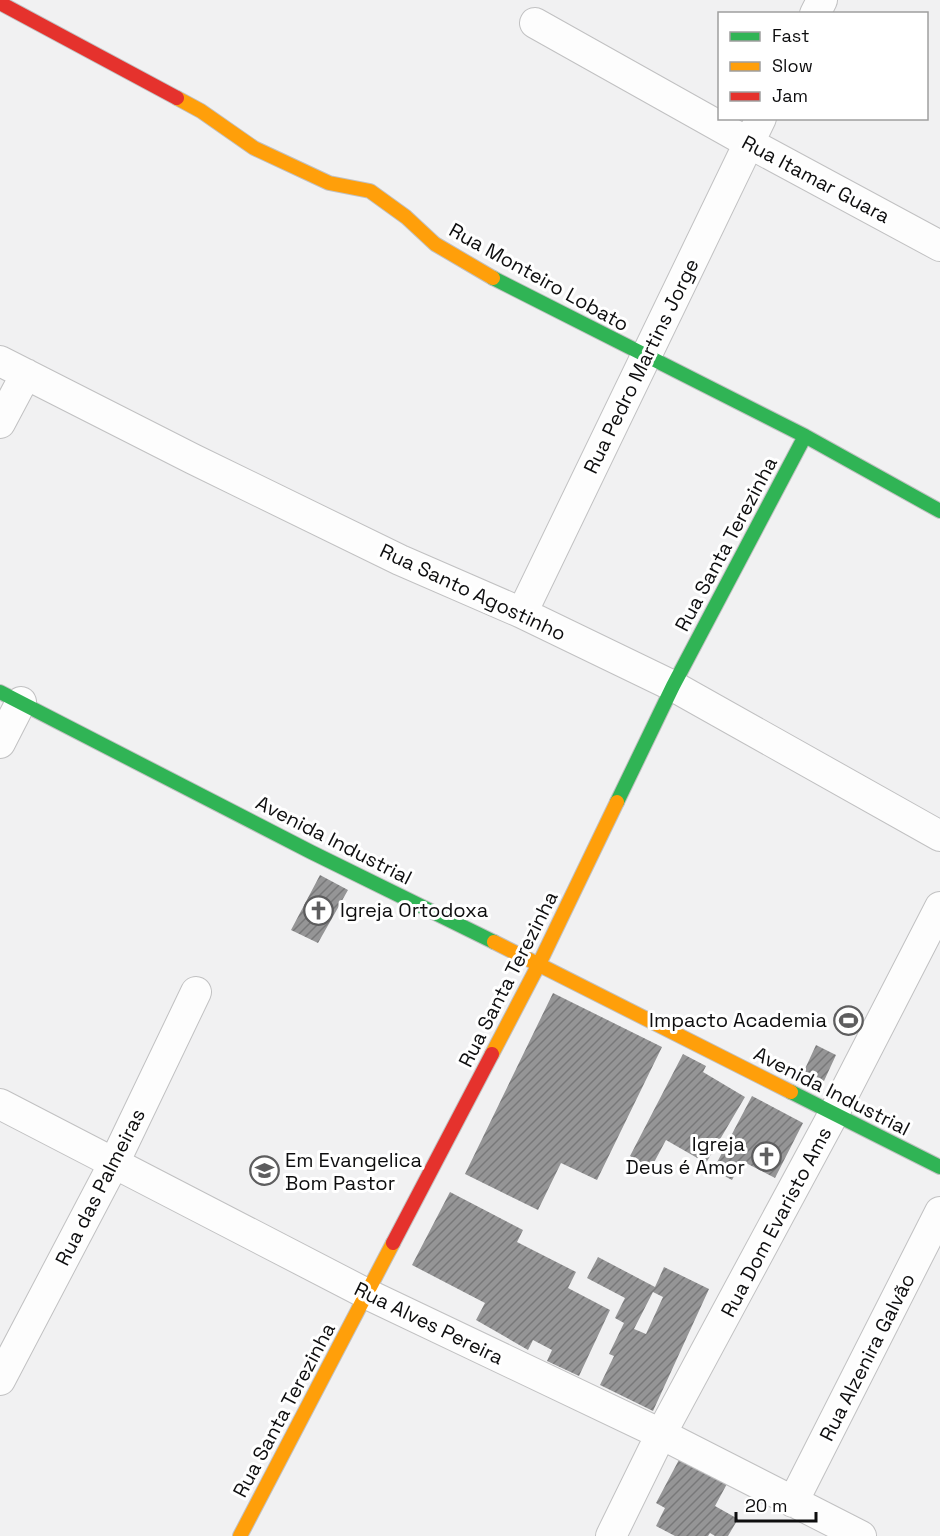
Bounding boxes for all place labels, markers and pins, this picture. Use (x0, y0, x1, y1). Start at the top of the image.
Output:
church icon: Igreja Ortodoxa (303, 894, 335, 926)
place label: Igreja Ortodoxa (340, 897, 488, 923)
sports icon: Impacto Academia (832, 1004, 864, 1036)
place label: Impacto Academia (649, 1007, 827, 1033)
place label: Igreja Deus é Amor (626, 1131, 745, 1180)
church icon: Igreja Deus é Amor (750, 1140, 782, 1172)
place label: Em Evangelica Bom Pastor (285, 1147, 422, 1196)
school or university icon: Em Evangelica Bom Pastor (248, 1155, 280, 1187)

